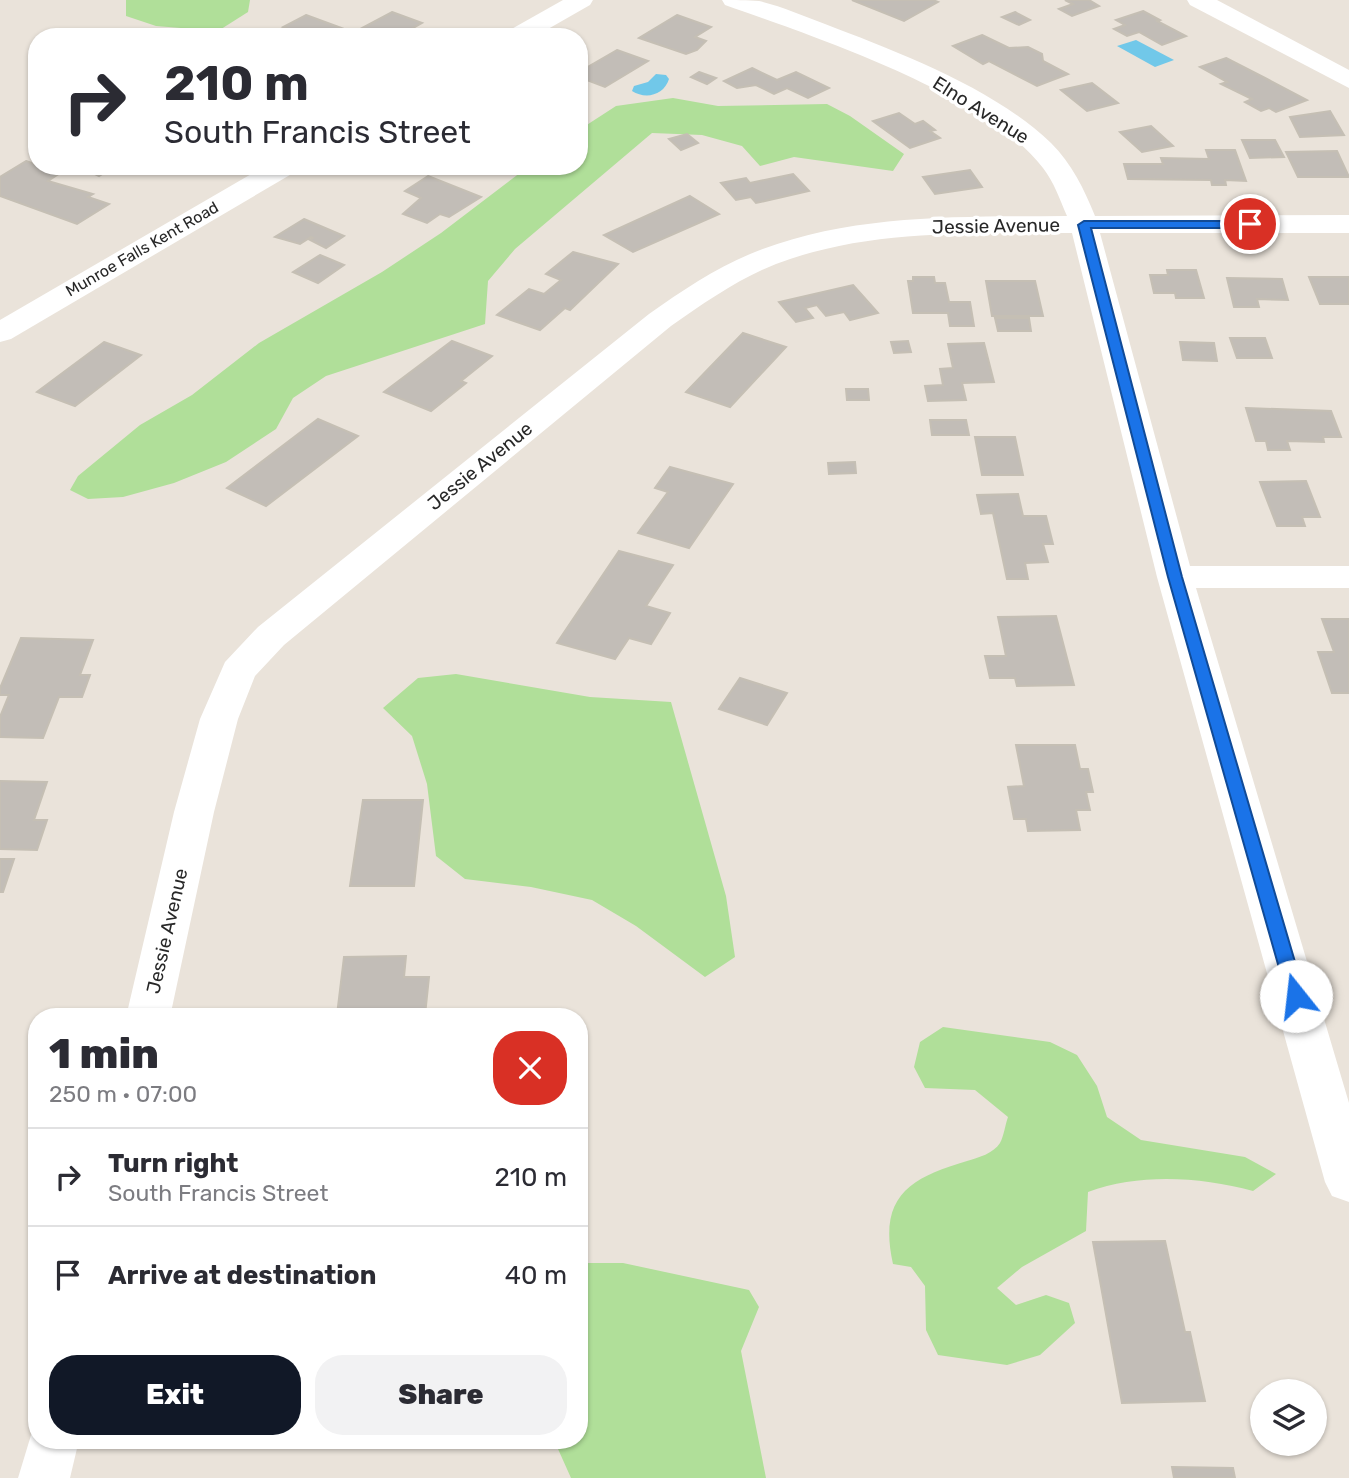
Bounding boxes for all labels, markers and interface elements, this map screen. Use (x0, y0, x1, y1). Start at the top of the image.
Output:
text: 210 m (164, 54, 309, 112)
icon: right (49, 56, 140, 147)
street label: Elno Avenue (929, 71, 1033, 149)
text: South Francis Street (164, 113, 471, 151)
pin (1220, 194, 1280, 254)
street label: Munroe Falls Kent Road (62, 197, 222, 301)
icon: arrive (1231, 205, 1269, 243)
street label: Jessie Avenue (932, 213, 1060, 239)
street label: Jessie Avenue (423, 417, 537, 515)
street label: Jessie Avenue (141, 866, 193, 996)
position arrow (1259, 959, 1333, 1033)
text: 1 min (49, 1029, 159, 1079)
button: close (493, 1031, 567, 1105)
text: 250 m · 07:00 (49, 1080, 197, 1108)
text: Turn right (108, 1148, 238, 1179)
icon: right (49, 1158, 87, 1196)
text: 210 m (495, 1162, 567, 1193)
text: South Francis Street (108, 1179, 328, 1207)
icon: arrive (49, 1256, 87, 1294)
text: Arrive at destination (108, 1260, 376, 1291)
text: 40 m (505, 1260, 567, 1291)
button: Exit (49, 1355, 301, 1435)
button: Share (315, 1355, 567, 1435)
map controls (1250, 1379, 1327, 1456)
button: layers (1250, 1379, 1327, 1456)

